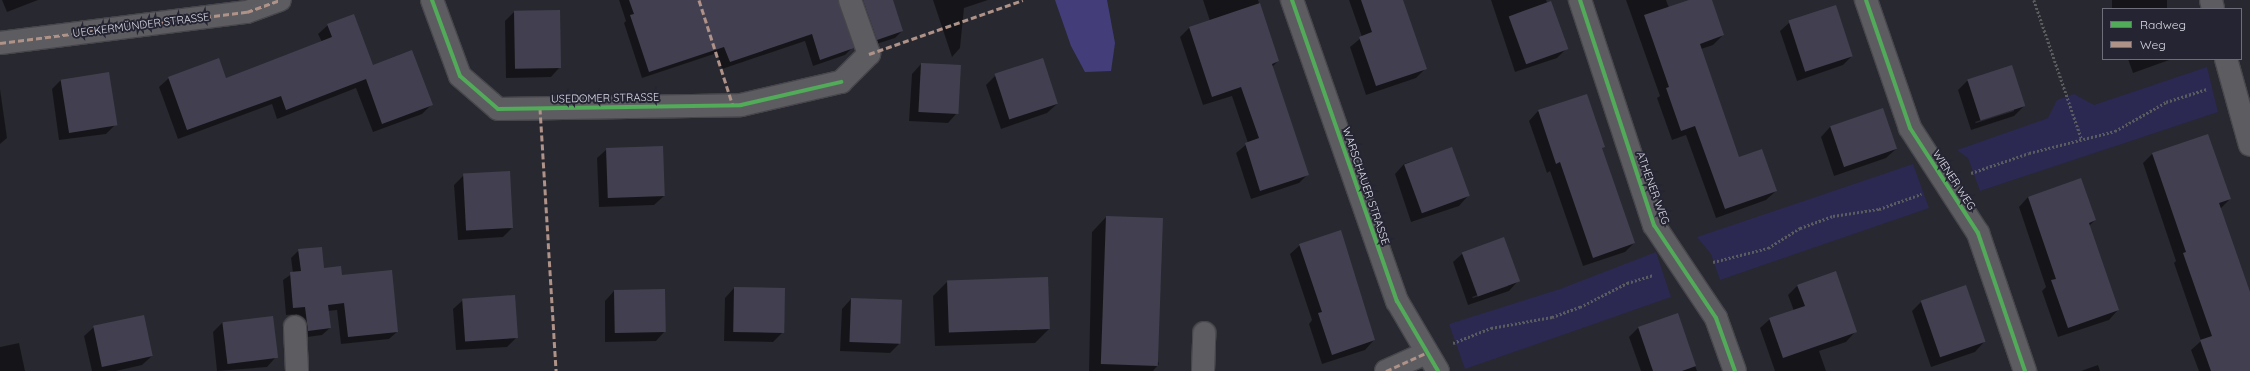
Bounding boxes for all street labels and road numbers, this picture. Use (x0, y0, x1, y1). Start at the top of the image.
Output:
street label: UECKERMÜNDER STRASSE (72, 10, 210, 40)
street label: USEDOMER STRASSE (551, 90, 659, 106)
street label: WARSCHAUER STRASSE (1340, 125, 1392, 247)
street label: WIENER WEG (1930, 148, 1978, 212)
street label: ATHENER WEG (1634, 150, 1672, 226)

